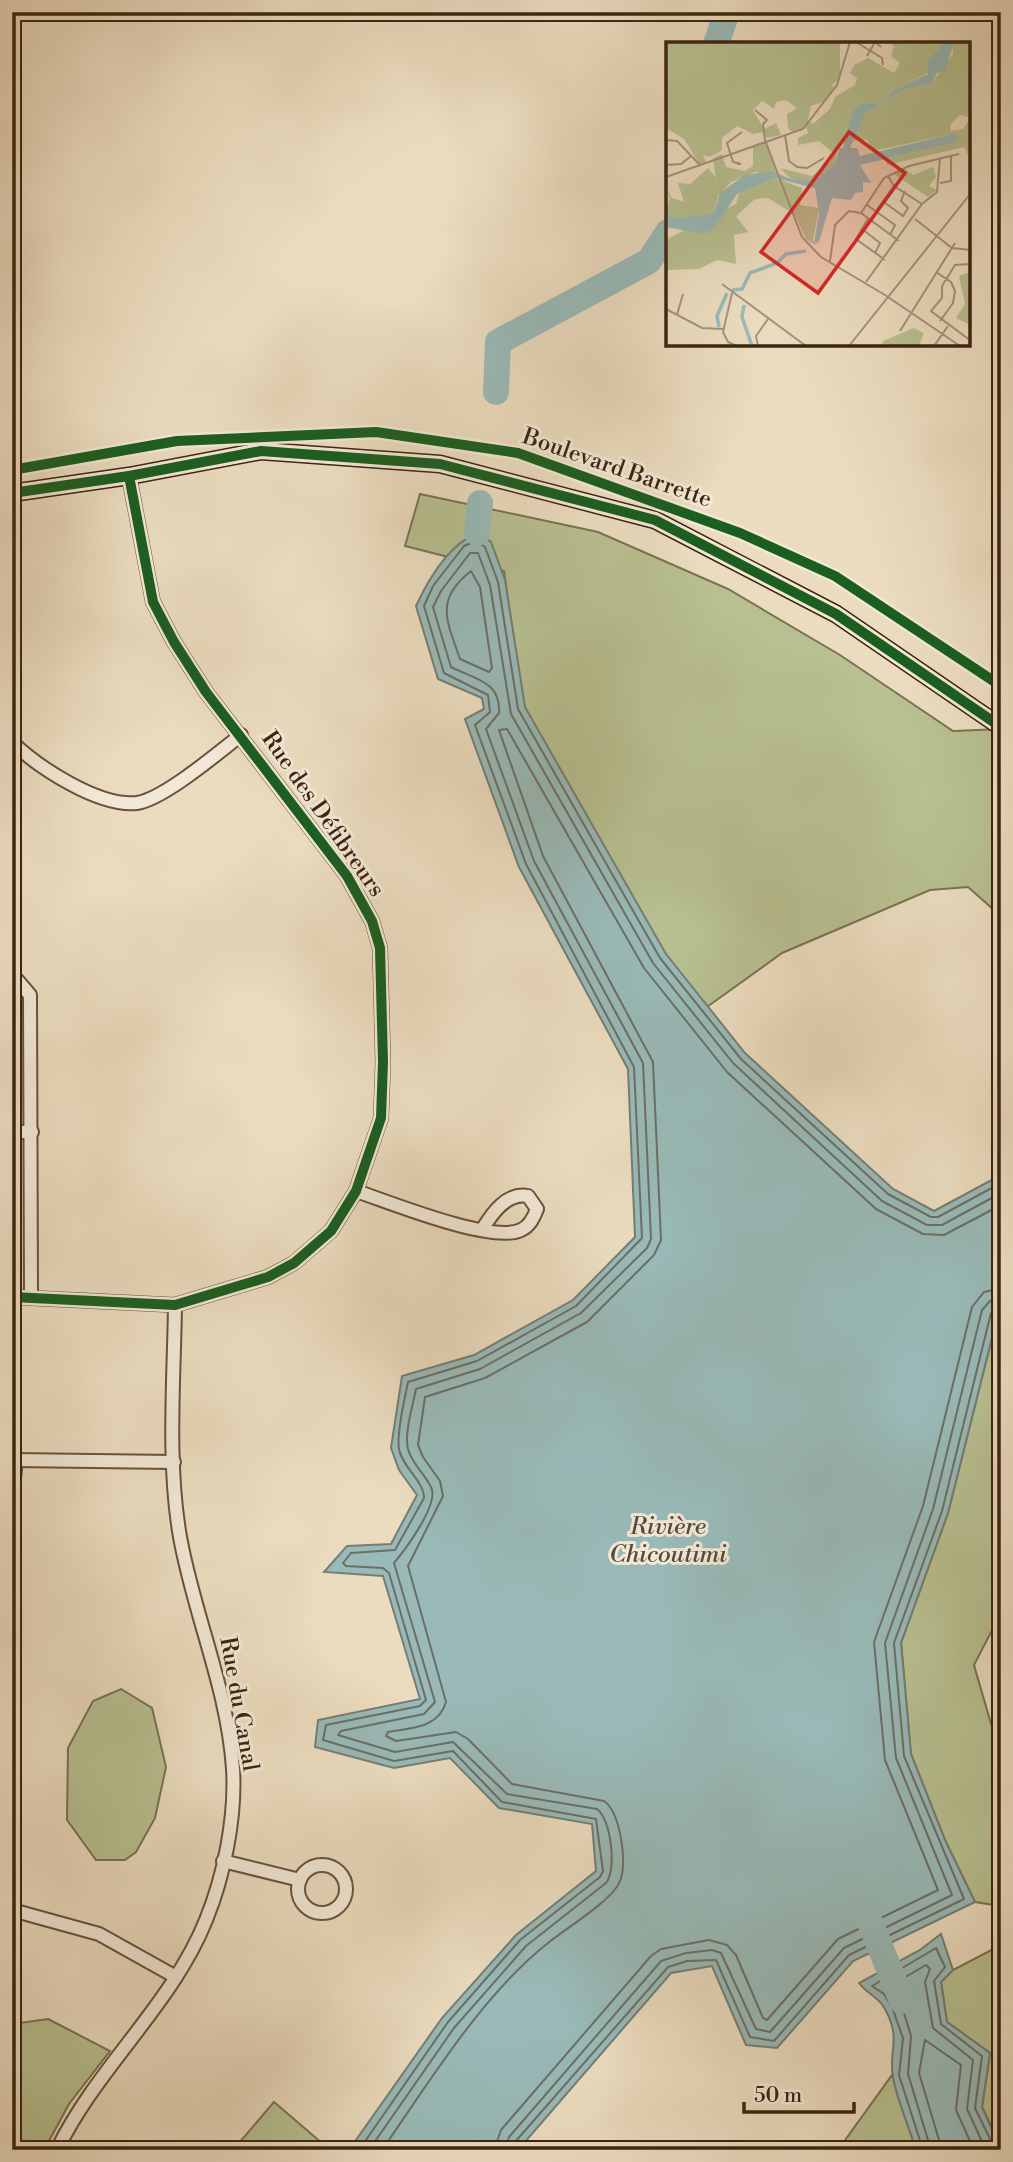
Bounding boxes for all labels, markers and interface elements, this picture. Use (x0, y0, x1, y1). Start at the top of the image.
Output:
inset map (666, 42, 971, 346)
street label: Boulevard Barrette (518, 422, 715, 514)
street label: Rue des Défibreurs (255, 726, 391, 902)
water label: Rivière Chicoutimi (609, 1512, 727, 1570)
street label: Rue du Canal (213, 1635, 265, 1774)
scale bar (744, 2071, 854, 2115)
text: 50 m (754, 2083, 802, 2109)

